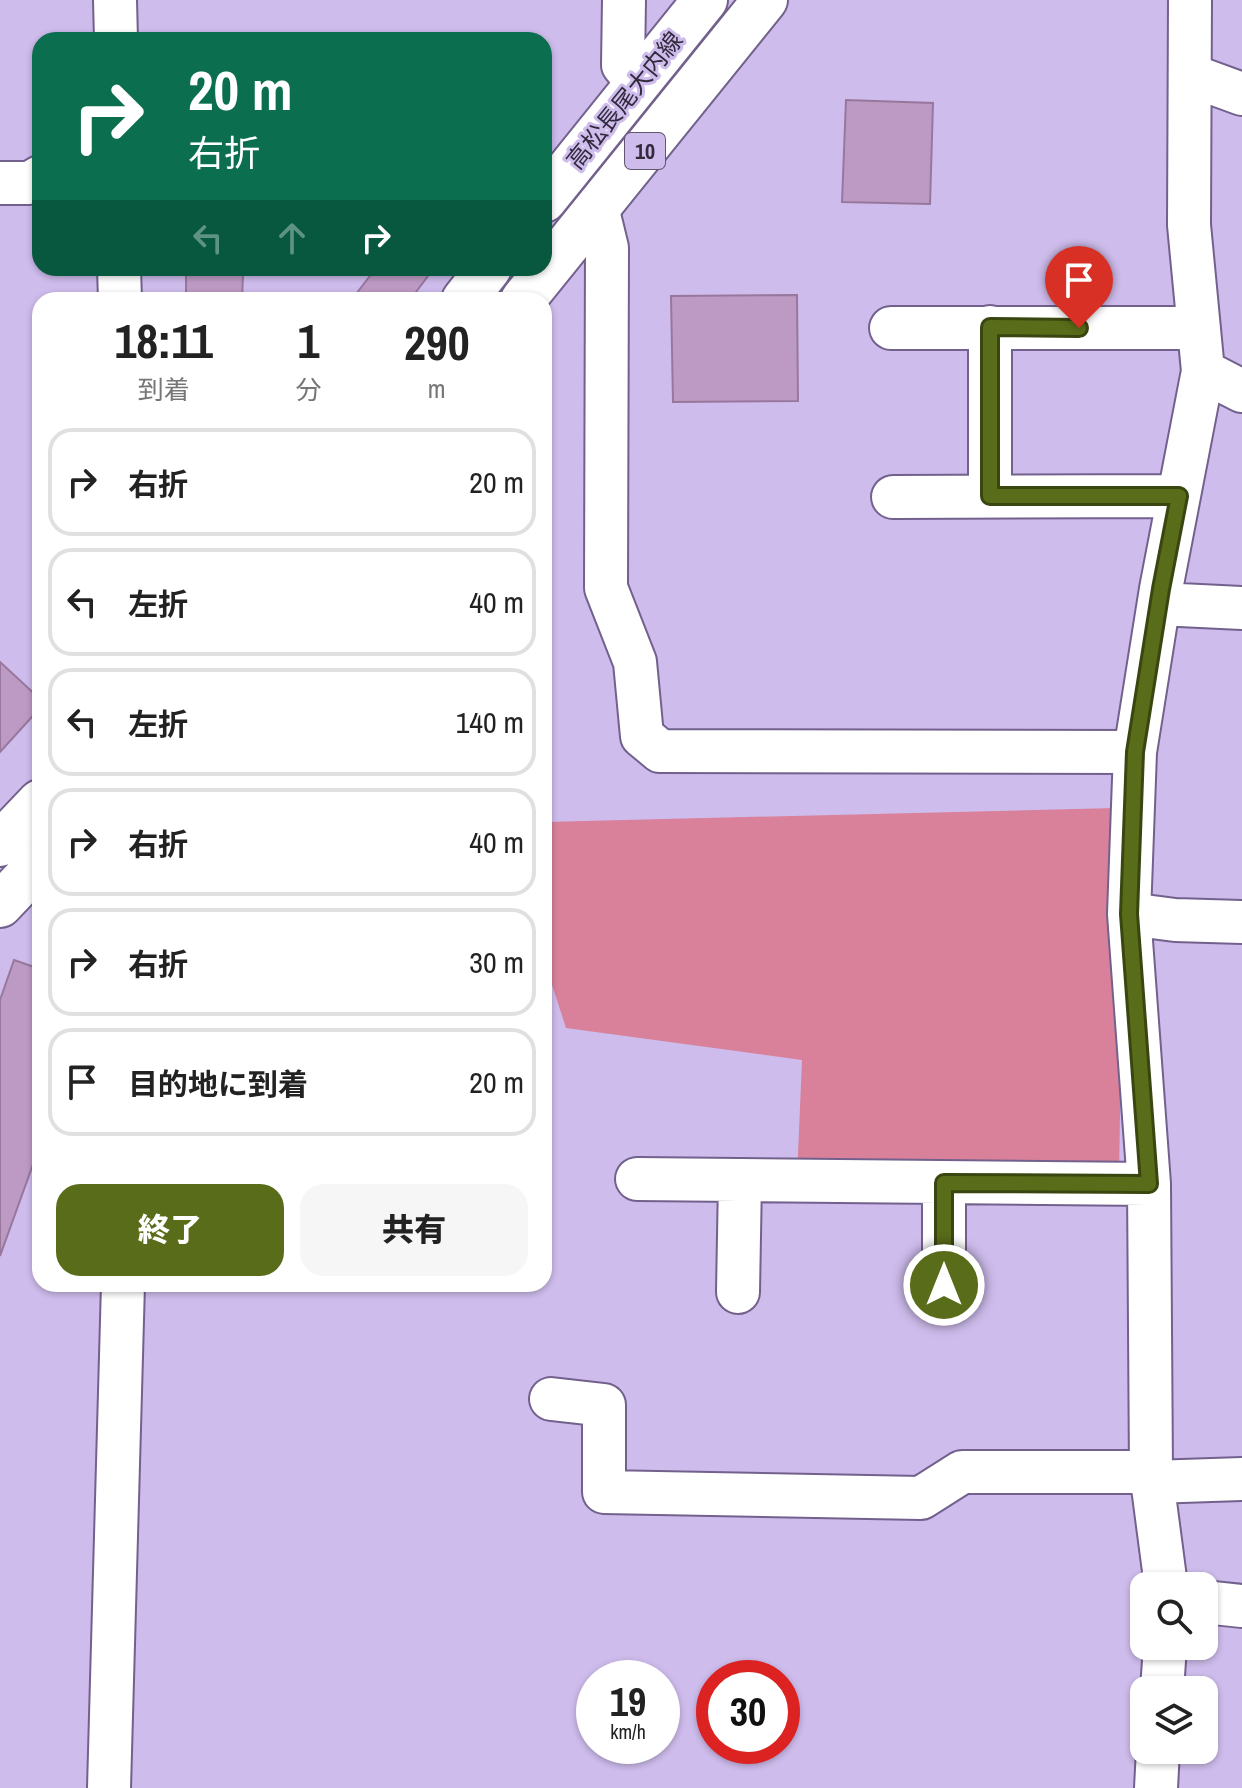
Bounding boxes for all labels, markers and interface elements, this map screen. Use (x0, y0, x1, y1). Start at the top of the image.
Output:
street label: 高松長尾大内線 (559, 25, 689, 175)
text: 20 m (188, 52, 293, 127)
icon: right (56, 64, 160, 168)
text: 右折 (188, 129, 260, 177)
road number: 10 (625, 133, 665, 169)
icon: left (186, 216, 230, 260)
icon: ahead (270, 216, 314, 260)
icon: right (354, 216, 398, 260)
pin (1045, 246, 1113, 328)
icon: arrive (1057, 258, 1101, 302)
text: 18:11 (114, 308, 213, 373)
text: 1 (297, 308, 319, 373)
text: 290 (404, 310, 470, 375)
text: m (428, 371, 446, 406)
text: 到着 (138, 372, 190, 407)
text: 分 (295, 372, 321, 407)
icon: right (60, 460, 104, 504)
text: 20 m (469, 462, 524, 502)
text: 右折 (128, 464, 188, 504)
icon: left (60, 580, 104, 624)
text: 40 m (469, 582, 524, 622)
text: 左折 (128, 584, 188, 624)
icon: left (60, 700, 104, 744)
text: 140 m (456, 702, 524, 742)
text: 左折 (128, 704, 188, 744)
icon: right (60, 820, 104, 864)
text: 40 m (469, 822, 524, 862)
text: 右折 (128, 824, 188, 864)
icon: right (60, 940, 104, 984)
text: 30 m (469, 942, 524, 982)
text: 右折 (128, 944, 188, 984)
icon: arrive (60, 1060, 104, 1104)
text: 20 m (469, 1062, 524, 1102)
text: 目的地に到着 (128, 1064, 308, 1104)
button: 終了 (56, 1184, 284, 1276)
button: 共有 (300, 1184, 528, 1276)
position arrow (902, 1243, 986, 1327)
map controls (1130, 1572, 1218, 1764)
button: search (1130, 1572, 1218, 1660)
speed limit sign: 30 (696, 1660, 800, 1764)
text: 19 (610, 1675, 646, 1728)
button: layers (1130, 1676, 1218, 1764)
text: km/h (610, 1718, 646, 1745)

